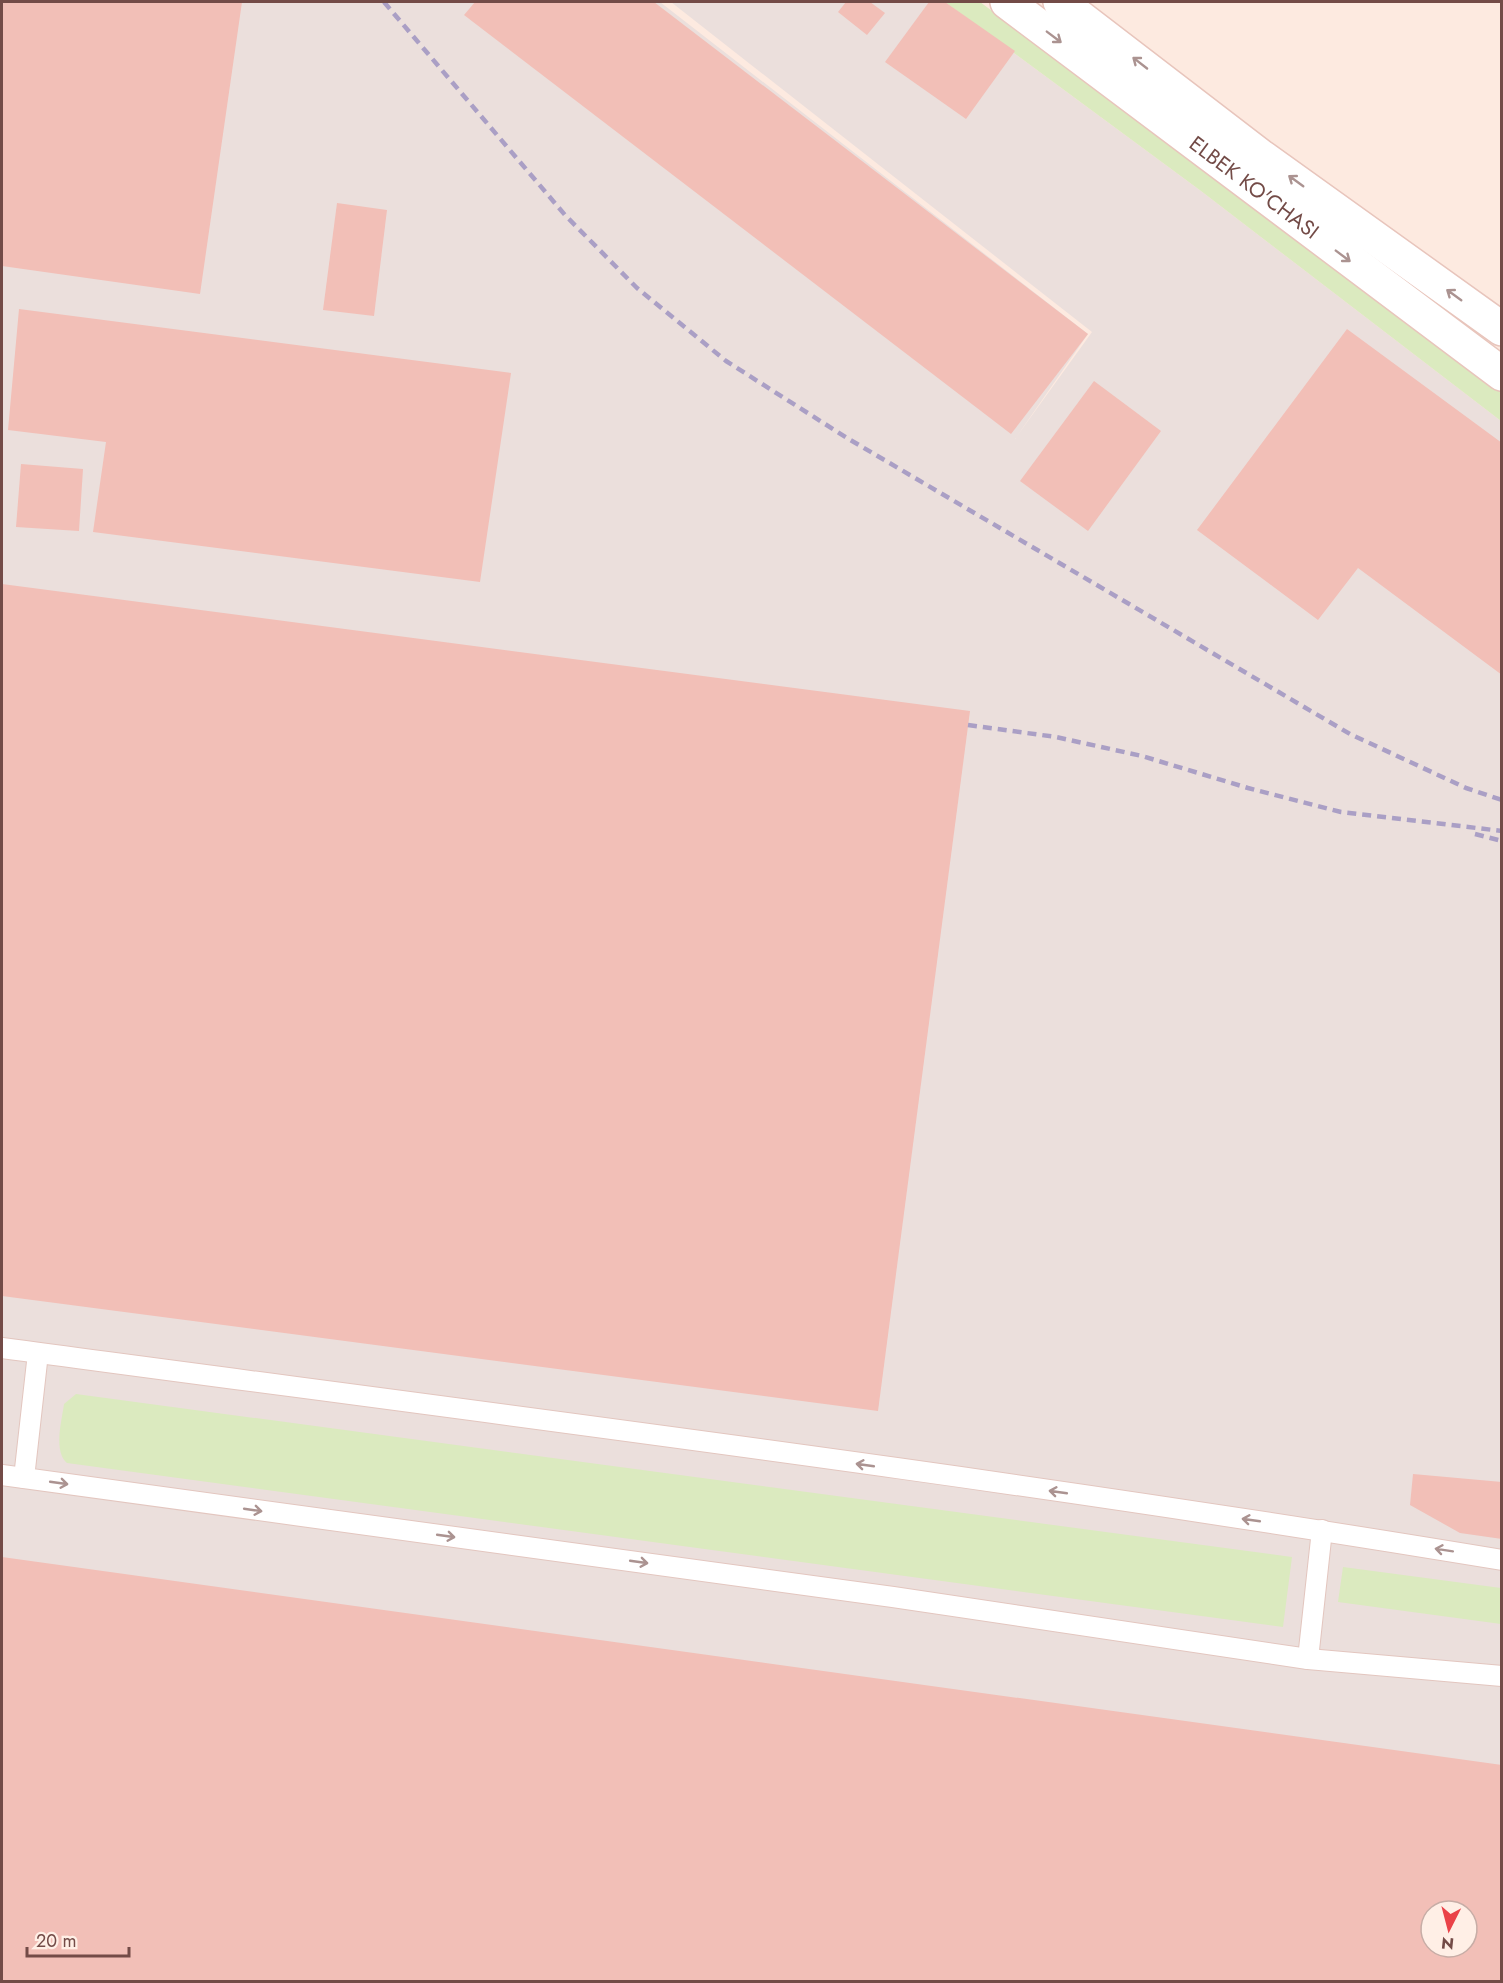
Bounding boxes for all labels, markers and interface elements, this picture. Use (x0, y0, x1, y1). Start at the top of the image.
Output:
one-way arrow (1046, 30, 1062, 43)
one-way arrow (1133, 57, 1149, 70)
street label: ELBEK KO'CHASI (1183, 129, 1325, 246)
one-way arrow (1288, 175, 1304, 187)
one-way arrow (1335, 250, 1351, 262)
one-way arrow (1446, 289, 1463, 301)
one-way arrow (856, 1460, 875, 1471)
one-way arrow (49, 1478, 69, 1489)
one-way arrow (1049, 1487, 1068, 1498)
one-way arrow (242, 1504, 262, 1515)
one-way arrow (1242, 1514, 1262, 1525)
one-way arrow (435, 1531, 455, 1542)
one-way arrow (1434, 1544, 1454, 1555)
one-way arrow (629, 1557, 648, 1568)
north arrow (1419, 1899, 1479, 1959)
scale bar (27, 1920, 129, 1958)
text: 20 m (36, 1928, 76, 1954)
text: N (1440, 1931, 1455, 1956)

